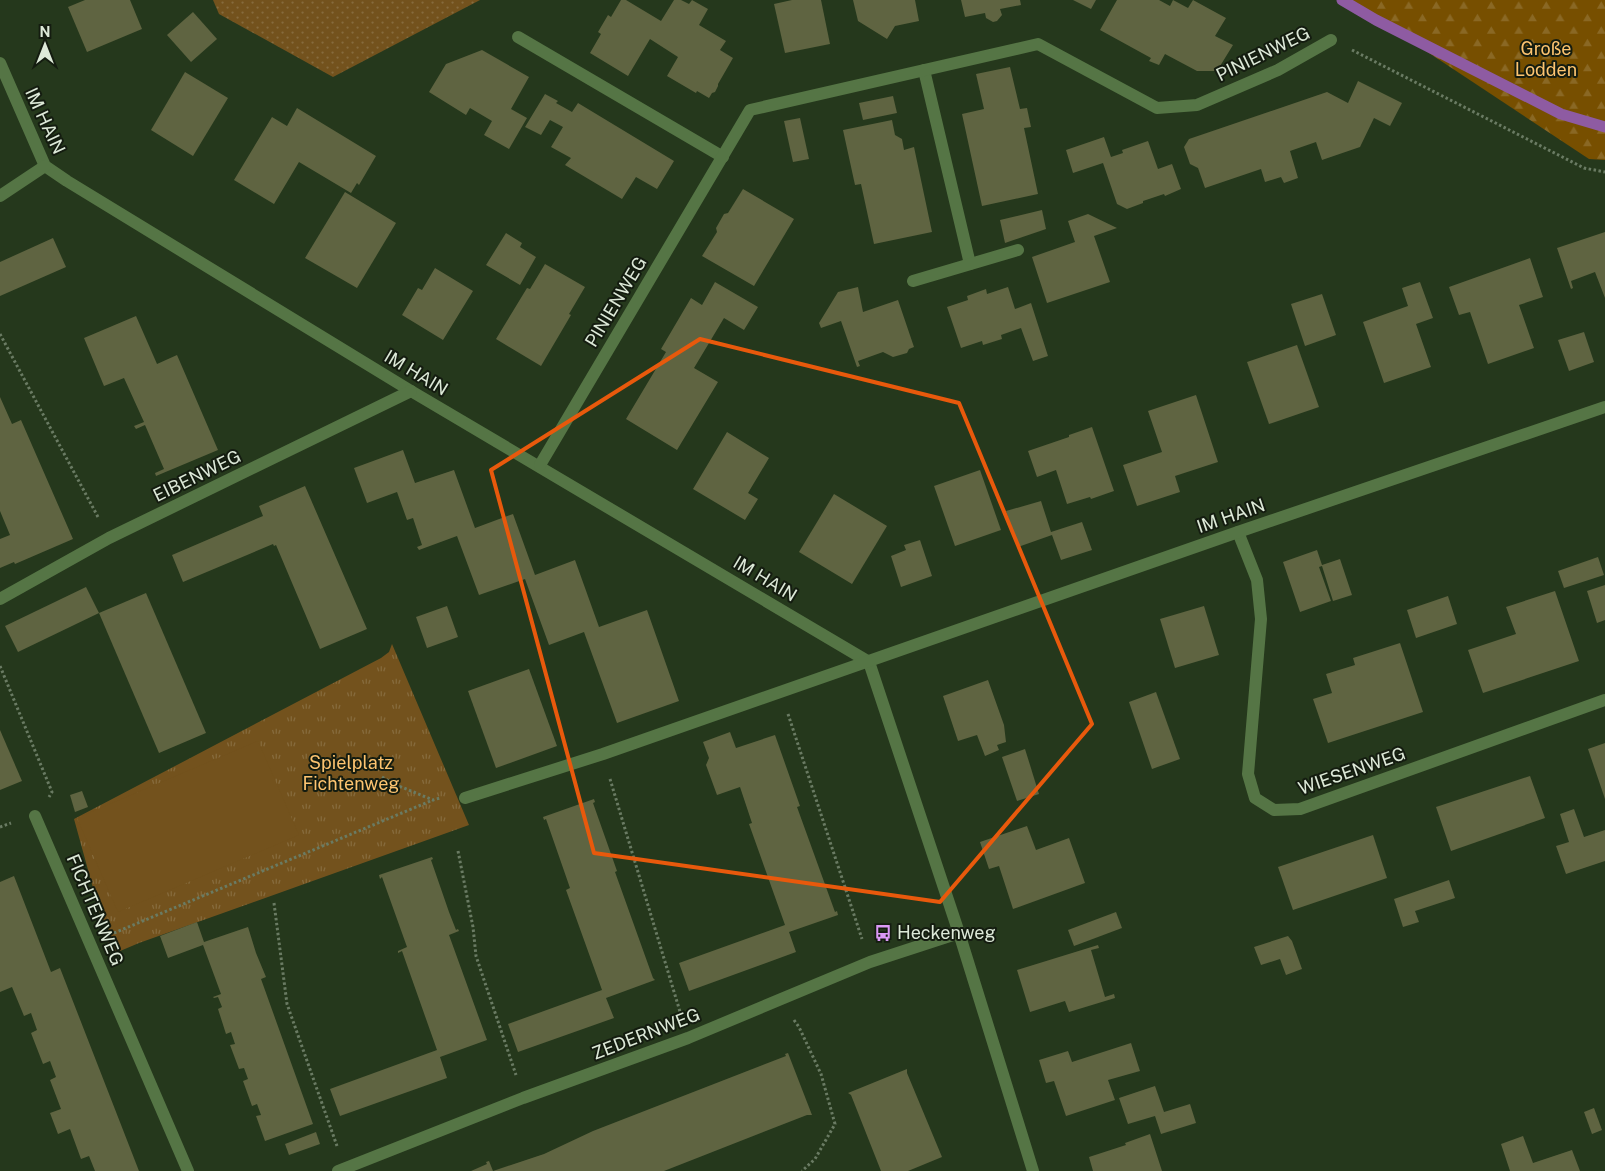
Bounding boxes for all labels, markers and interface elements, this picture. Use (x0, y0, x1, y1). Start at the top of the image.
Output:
north arrow (20, 20, 70, 70)
street label: PINIENWEG (1213, 22, 1313, 85)
text: N (40, 24, 50, 40)
park label: Große Lodden (1515, 38, 1577, 80)
street label: IM HAIN (21, 84, 70, 157)
street label: PINIENWEG (580, 253, 651, 351)
street label: IM HAIN (381, 345, 452, 400)
street label: EIBENWEG (150, 445, 244, 506)
street label: IM HAIN (1194, 494, 1268, 537)
street label: IM HAIN (730, 551, 801, 606)
street label: WIESENWEG (1296, 742, 1408, 799)
park label: Spielplatz Fichtenweg (302, 752, 400, 794)
street label: FICHTENWEG (63, 851, 128, 969)
place label: Heckenweg (897, 922, 996, 943)
bus stop icon: Heckenweg (873, 923, 893, 943)
street label: ZEDERNWEG (589, 1003, 703, 1064)

